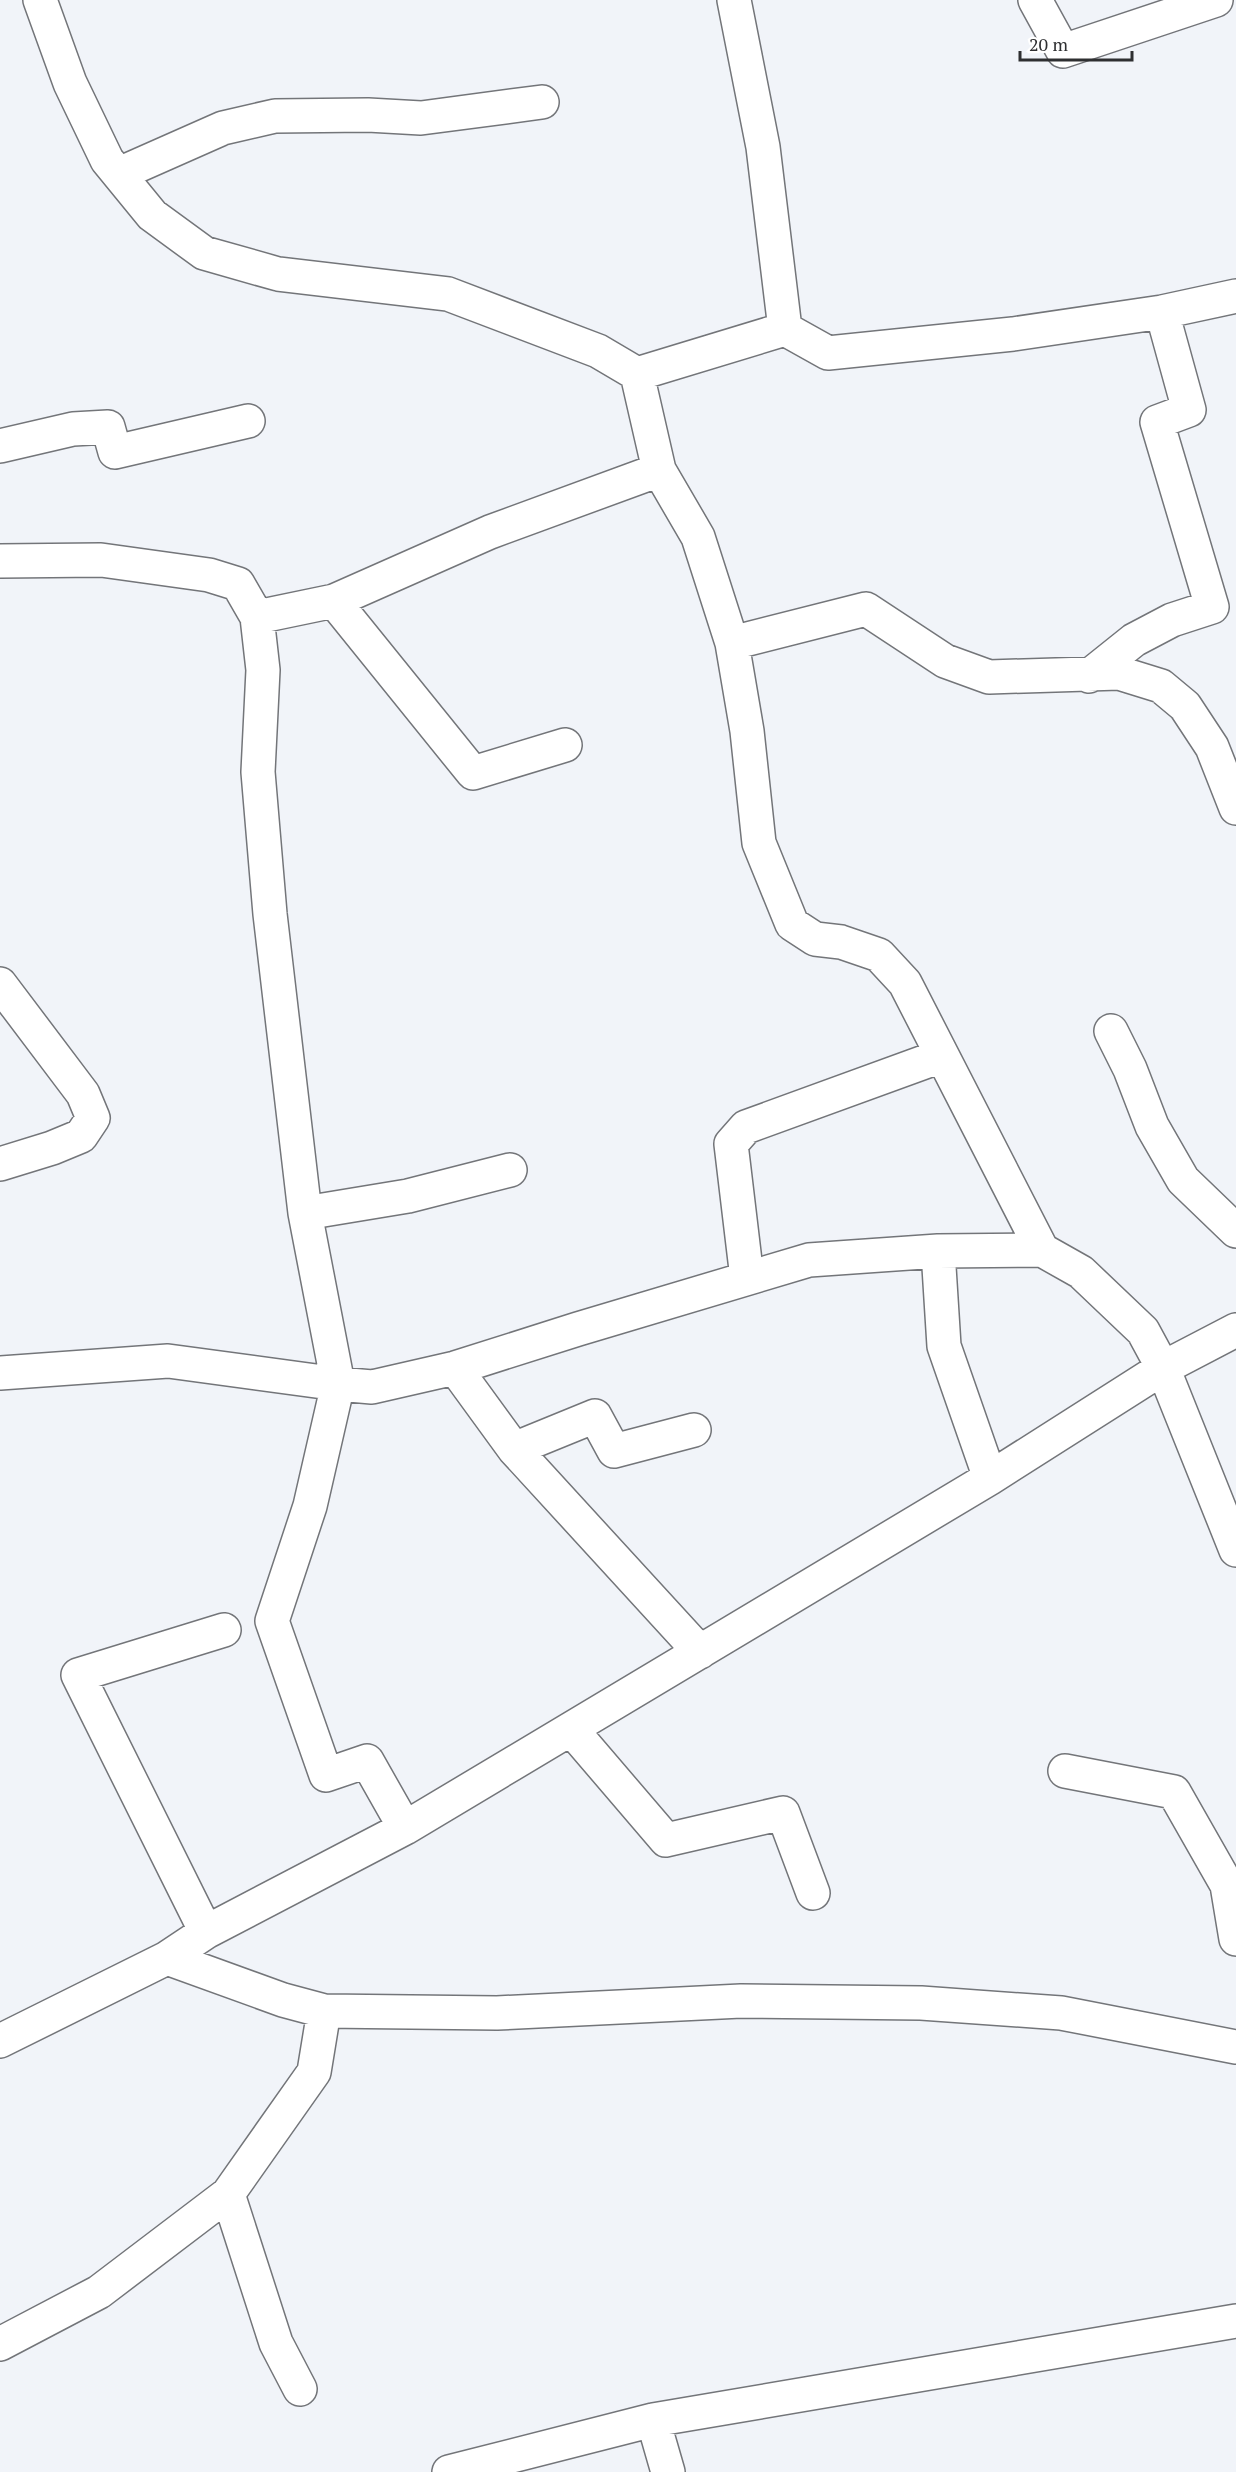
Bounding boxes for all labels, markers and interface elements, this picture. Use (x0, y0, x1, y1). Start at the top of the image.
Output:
scale bar (1020, 24, 1132, 62)
text: 20 m (1029, 32, 1069, 56)

